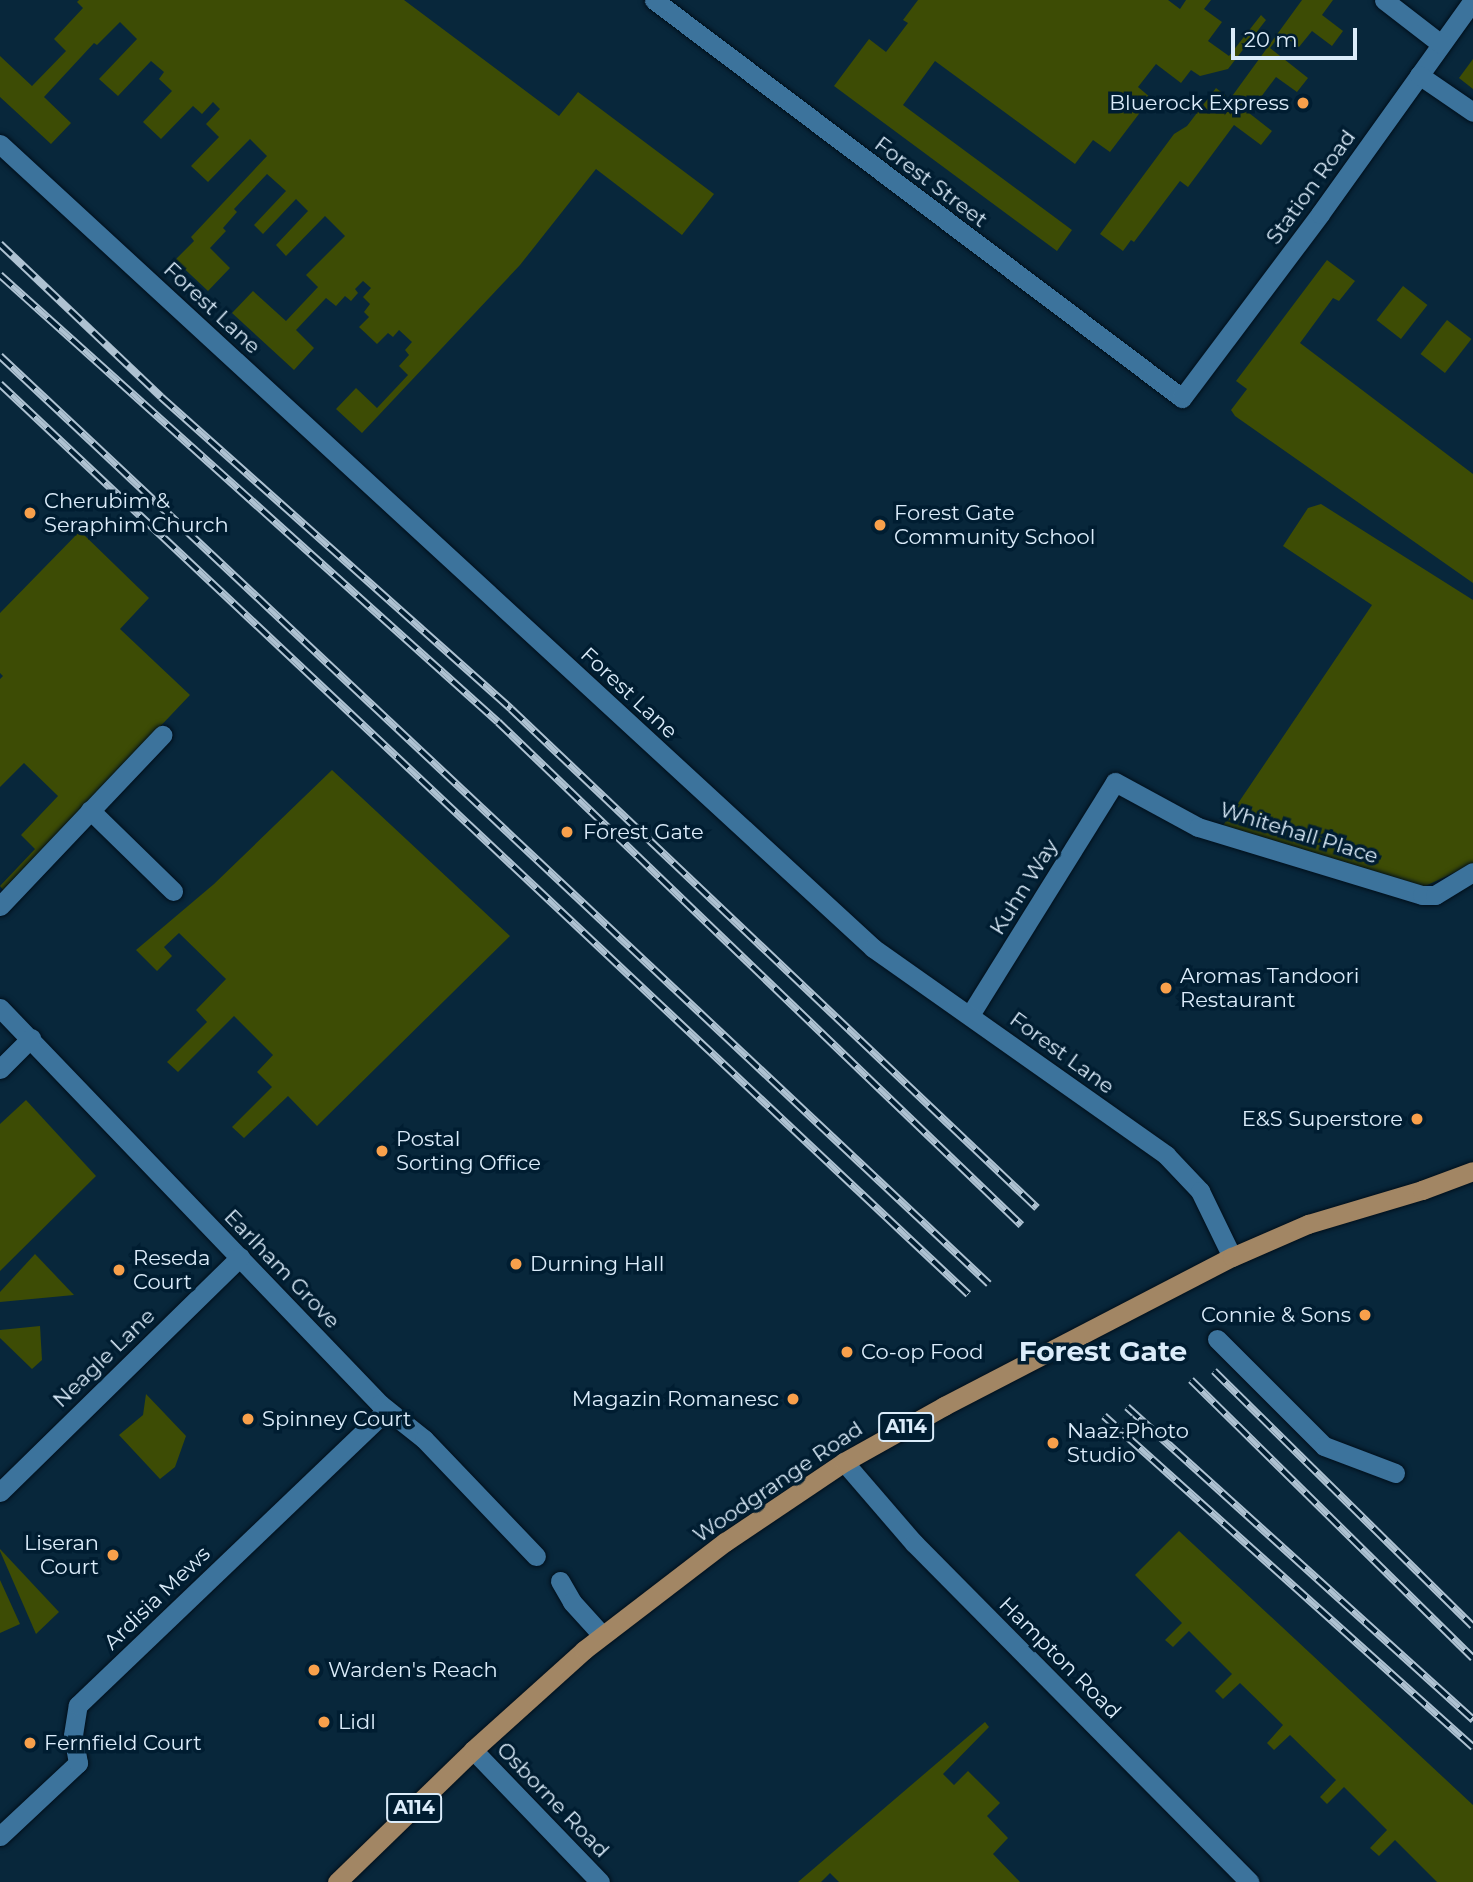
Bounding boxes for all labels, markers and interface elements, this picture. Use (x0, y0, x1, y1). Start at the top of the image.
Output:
scale bar (1235, 14, 1361, 58)
text: 20 m (1244, 27, 1298, 52)
place label: Bluerock Express (1109, 90, 1289, 116)
marker: Bluerock Express (1295, 95, 1311, 111)
street label: Station Road (1261, 125, 1361, 249)
street label: Forest Street (870, 131, 992, 233)
street label: Forest Lane (158, 257, 266, 359)
place label: Cherubim & Seraphim Church (44, 488, 229, 538)
place label: Forest Gate Community School (894, 500, 1095, 550)
marker: Cherubim & Seraphim Church (22, 505, 38, 521)
marker: Forest Gate Community School (872, 517, 888, 533)
street label: Forest Lane (575, 642, 683, 744)
street label: Whitehall Place (1217, 797, 1381, 869)
place label: Forest Gate (583, 819, 704, 845)
marker: Forest Gate (557, 822, 577, 842)
street label: Kuhn Way (985, 834, 1063, 940)
place label: Aromas Tandoori Restaurant (1180, 963, 1359, 1013)
marker: Aromas Tandoori Restaurant (1158, 980, 1174, 996)
street label: Forest Lane (1005, 1007, 1119, 1099)
place label: E&S Superstore (1242, 1106, 1403, 1132)
marker: E&S Superstore (1409, 1111, 1425, 1127)
place label: Postal Sorting Office (396, 1126, 541, 1176)
marker: Postal Sorting Office (374, 1143, 390, 1159)
street label: Earlham Grove (219, 1204, 345, 1334)
place label: Reseda Court (133, 1245, 210, 1295)
place label: Durning Hall (530, 1251, 664, 1277)
marker: Durning Hall (508, 1256, 524, 1272)
marker: Reseda Court (111, 1262, 127, 1278)
place label: Connie & Sons (1201, 1302, 1351, 1328)
street label: Neagle Lane (48, 1303, 160, 1413)
marker: Connie & Sons (1357, 1307, 1373, 1323)
district label: Forest Gate (1019, 1334, 1187, 1368)
place label: Co-op Food (861, 1339, 983, 1365)
marker: Co-op Food (839, 1344, 855, 1360)
place label: Magazin Romanesc (572, 1386, 779, 1412)
marker: Magazin Romanesc (785, 1391, 801, 1407)
place label: Spinney Court (262, 1406, 412, 1432)
marker: Spinney Court (240, 1411, 256, 1427)
road number: A114 (878, 1412, 934, 1442)
street label: Woodgrange Road (689, 1416, 867, 1548)
place label: Naaz Photo Studio (1067, 1418, 1189, 1468)
marker: Naaz Photo Studio (1045, 1435, 1061, 1451)
place label: Liseran Court (24, 1530, 99, 1580)
street label: Ardisia Mews (99, 1541, 215, 1655)
marker: Liseran Court (105, 1547, 121, 1563)
street label: Hampton Road (994, 1592, 1126, 1724)
place label: Warden's Reach (328, 1657, 498, 1683)
marker: Warden's Reach (306, 1662, 322, 1678)
place label: Lidl (338, 1709, 376, 1735)
marker: Lidl (316, 1714, 332, 1730)
place label: Fernfield Court (44, 1730, 202, 1756)
marker: Fernfield Court (22, 1735, 38, 1751)
street label: Osborne Road (492, 1737, 614, 1863)
road number: A114 (386, 1792, 442, 1824)

